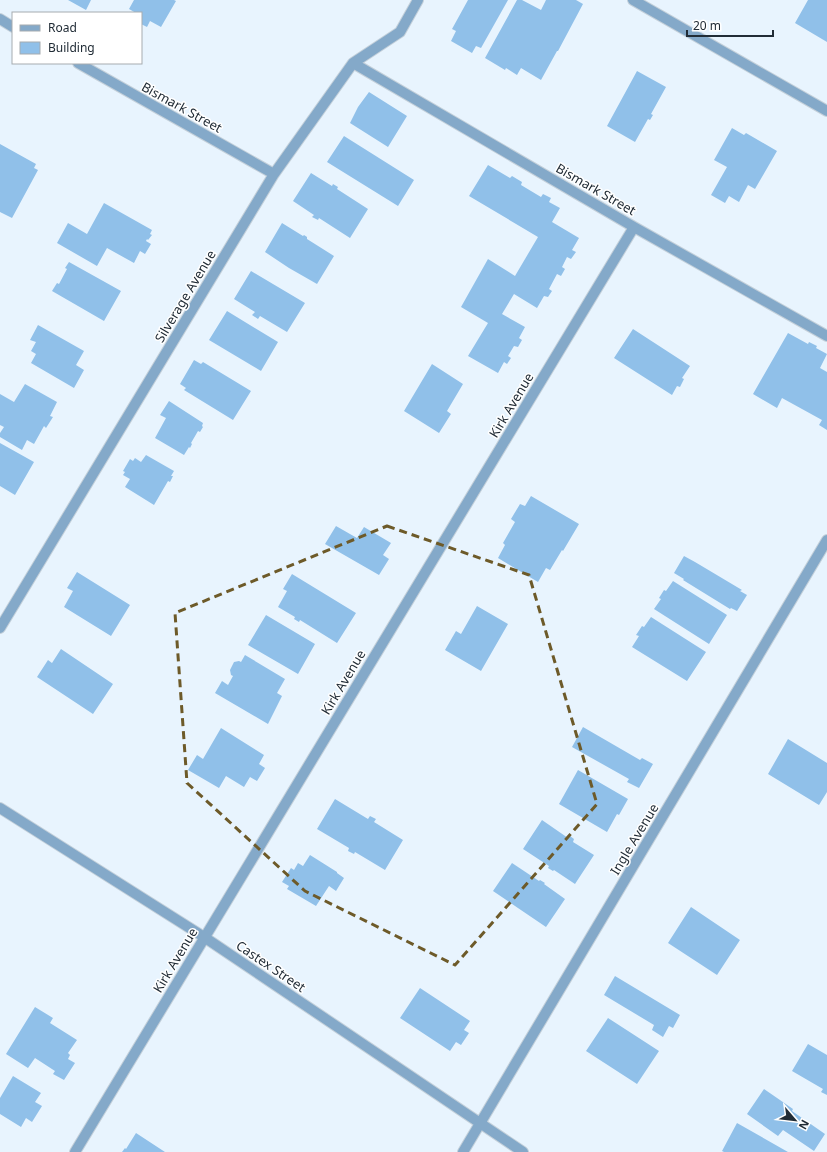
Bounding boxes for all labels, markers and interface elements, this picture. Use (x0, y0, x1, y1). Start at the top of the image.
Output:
legend (12, 12, 142, 64)
scale bar (687, 12, 773, 38)
text: 20 m (693, 17, 721, 34)
text: Road (48, 19, 77, 36)
text: Building (48, 39, 95, 56)
street label: Bismark Street (139, 77, 226, 137)
street label: Bismark Street (553, 159, 640, 219)
street label: Silverage Avenue (150, 247, 220, 345)
street label: Kirk Avenue (485, 369, 537, 441)
street label: Kirk Avenue (317, 646, 369, 718)
street label: Ingle Avenue (606, 800, 662, 878)
street label: Kirk Avenue (149, 924, 201, 996)
street label: Castex Street (233, 936, 309, 996)
north arrow (775, 1100, 815, 1140)
text: N (796, 1117, 813, 1132)

